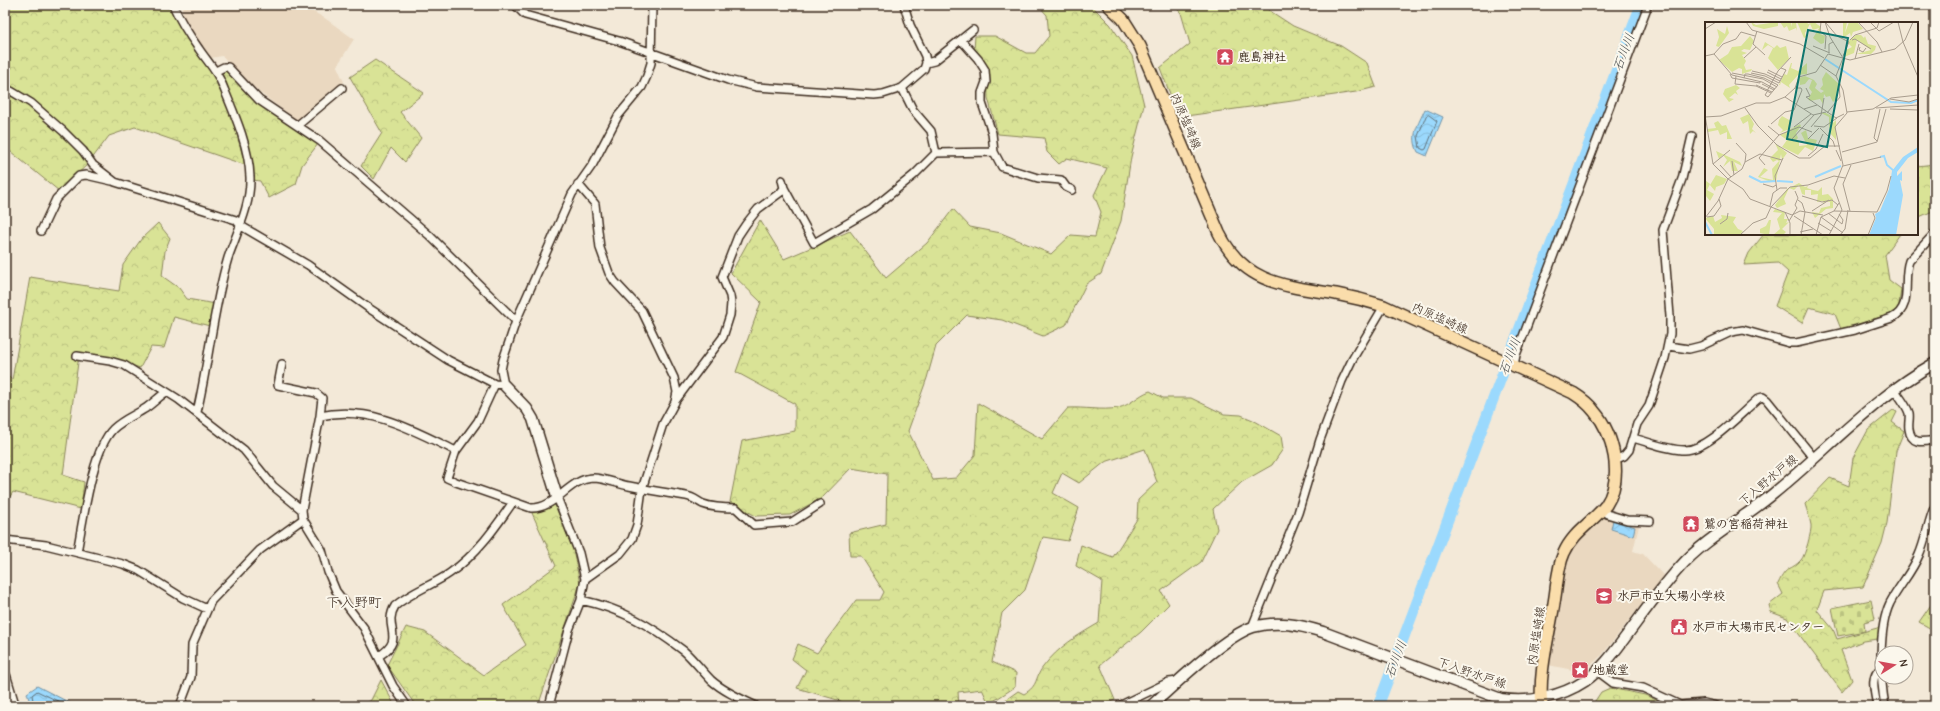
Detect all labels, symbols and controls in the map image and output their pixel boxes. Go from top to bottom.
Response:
inset map [1705,22,1918,235]
water label: 石川川 [1609,31,1637,73]
temple icon: 鹿島神社 [1215,47,1235,67]
place label: 鹿島神社 [1238,50,1286,64]
street label: 内原塩崎線 [1168,91,1204,151]
street label: 内原塩崎線 [1410,299,1470,337]
water label: 石川川 [1495,335,1523,377]
street label: 下入野水戸線 [1736,451,1800,509]
temple icon: 鷲の宮稲荷神社 [1681,514,1701,534]
place label: 鷲の宮稲荷神社 [1704,517,1788,531]
school or university icon: 水戸市立大場小学校 [1594,586,1614,606]
place label: 水戸市立大場小学校 [1617,589,1725,603]
district label: 下入野町 [326,594,382,611]
street label: 内原塩崎線 [1524,605,1548,667]
public building icon: 水戸市大場市民センター [1669,617,1689,637]
place label: 水戸市大場市民センター [1692,620,1824,634]
water label: 石川川 [1381,638,1409,680]
north arrow [1874,645,1914,685]
street label: 下入野水戸線 [1436,655,1508,691]
text: N [1896,658,1910,668]
place icon: 地蔵堂 [1570,660,1590,680]
place label: 地蔵堂 [1593,663,1629,677]

